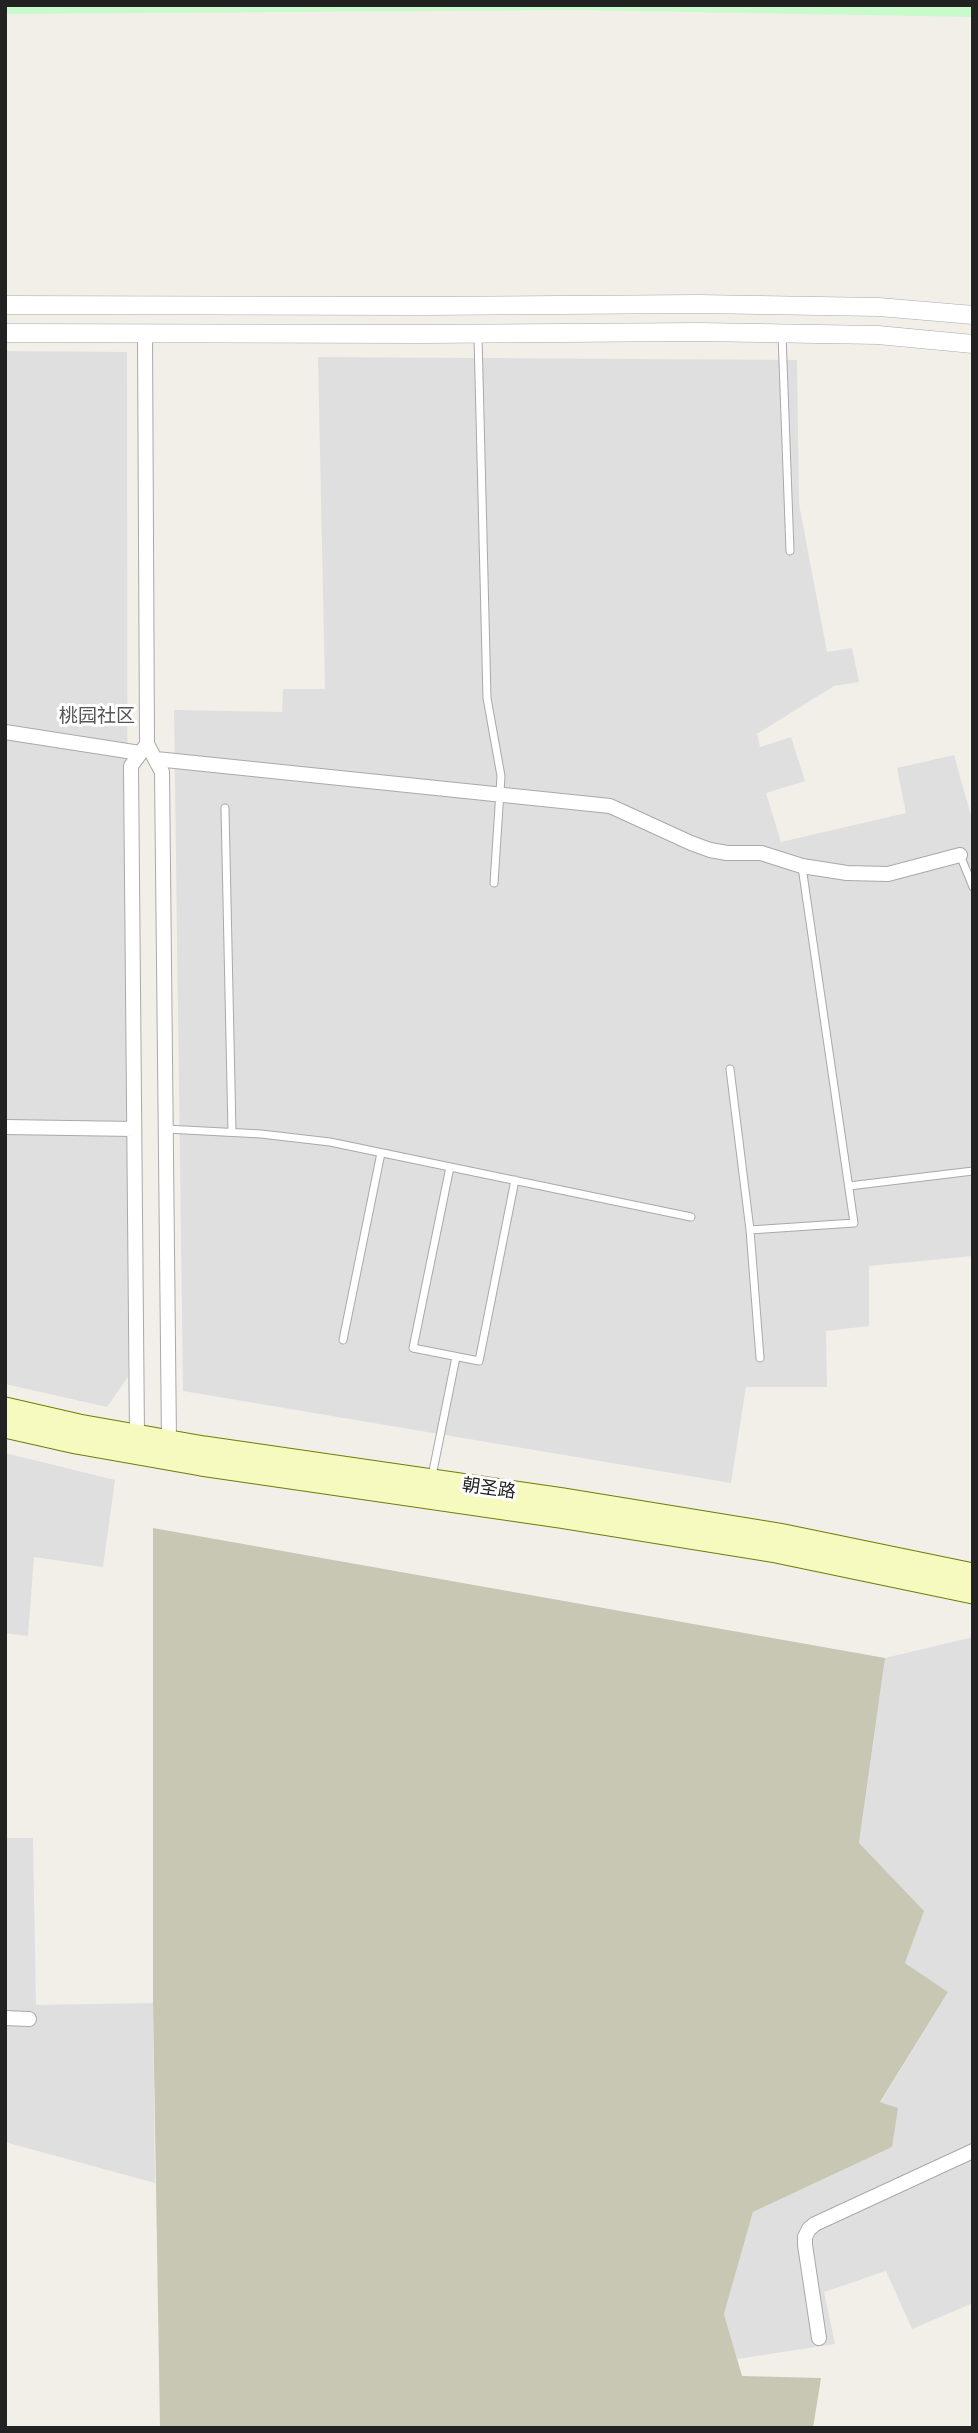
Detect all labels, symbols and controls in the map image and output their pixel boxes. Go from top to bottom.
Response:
district label: 桃园社区 [59,705,135,727]
street label: 朝圣路 [461,1474,517,1502]

